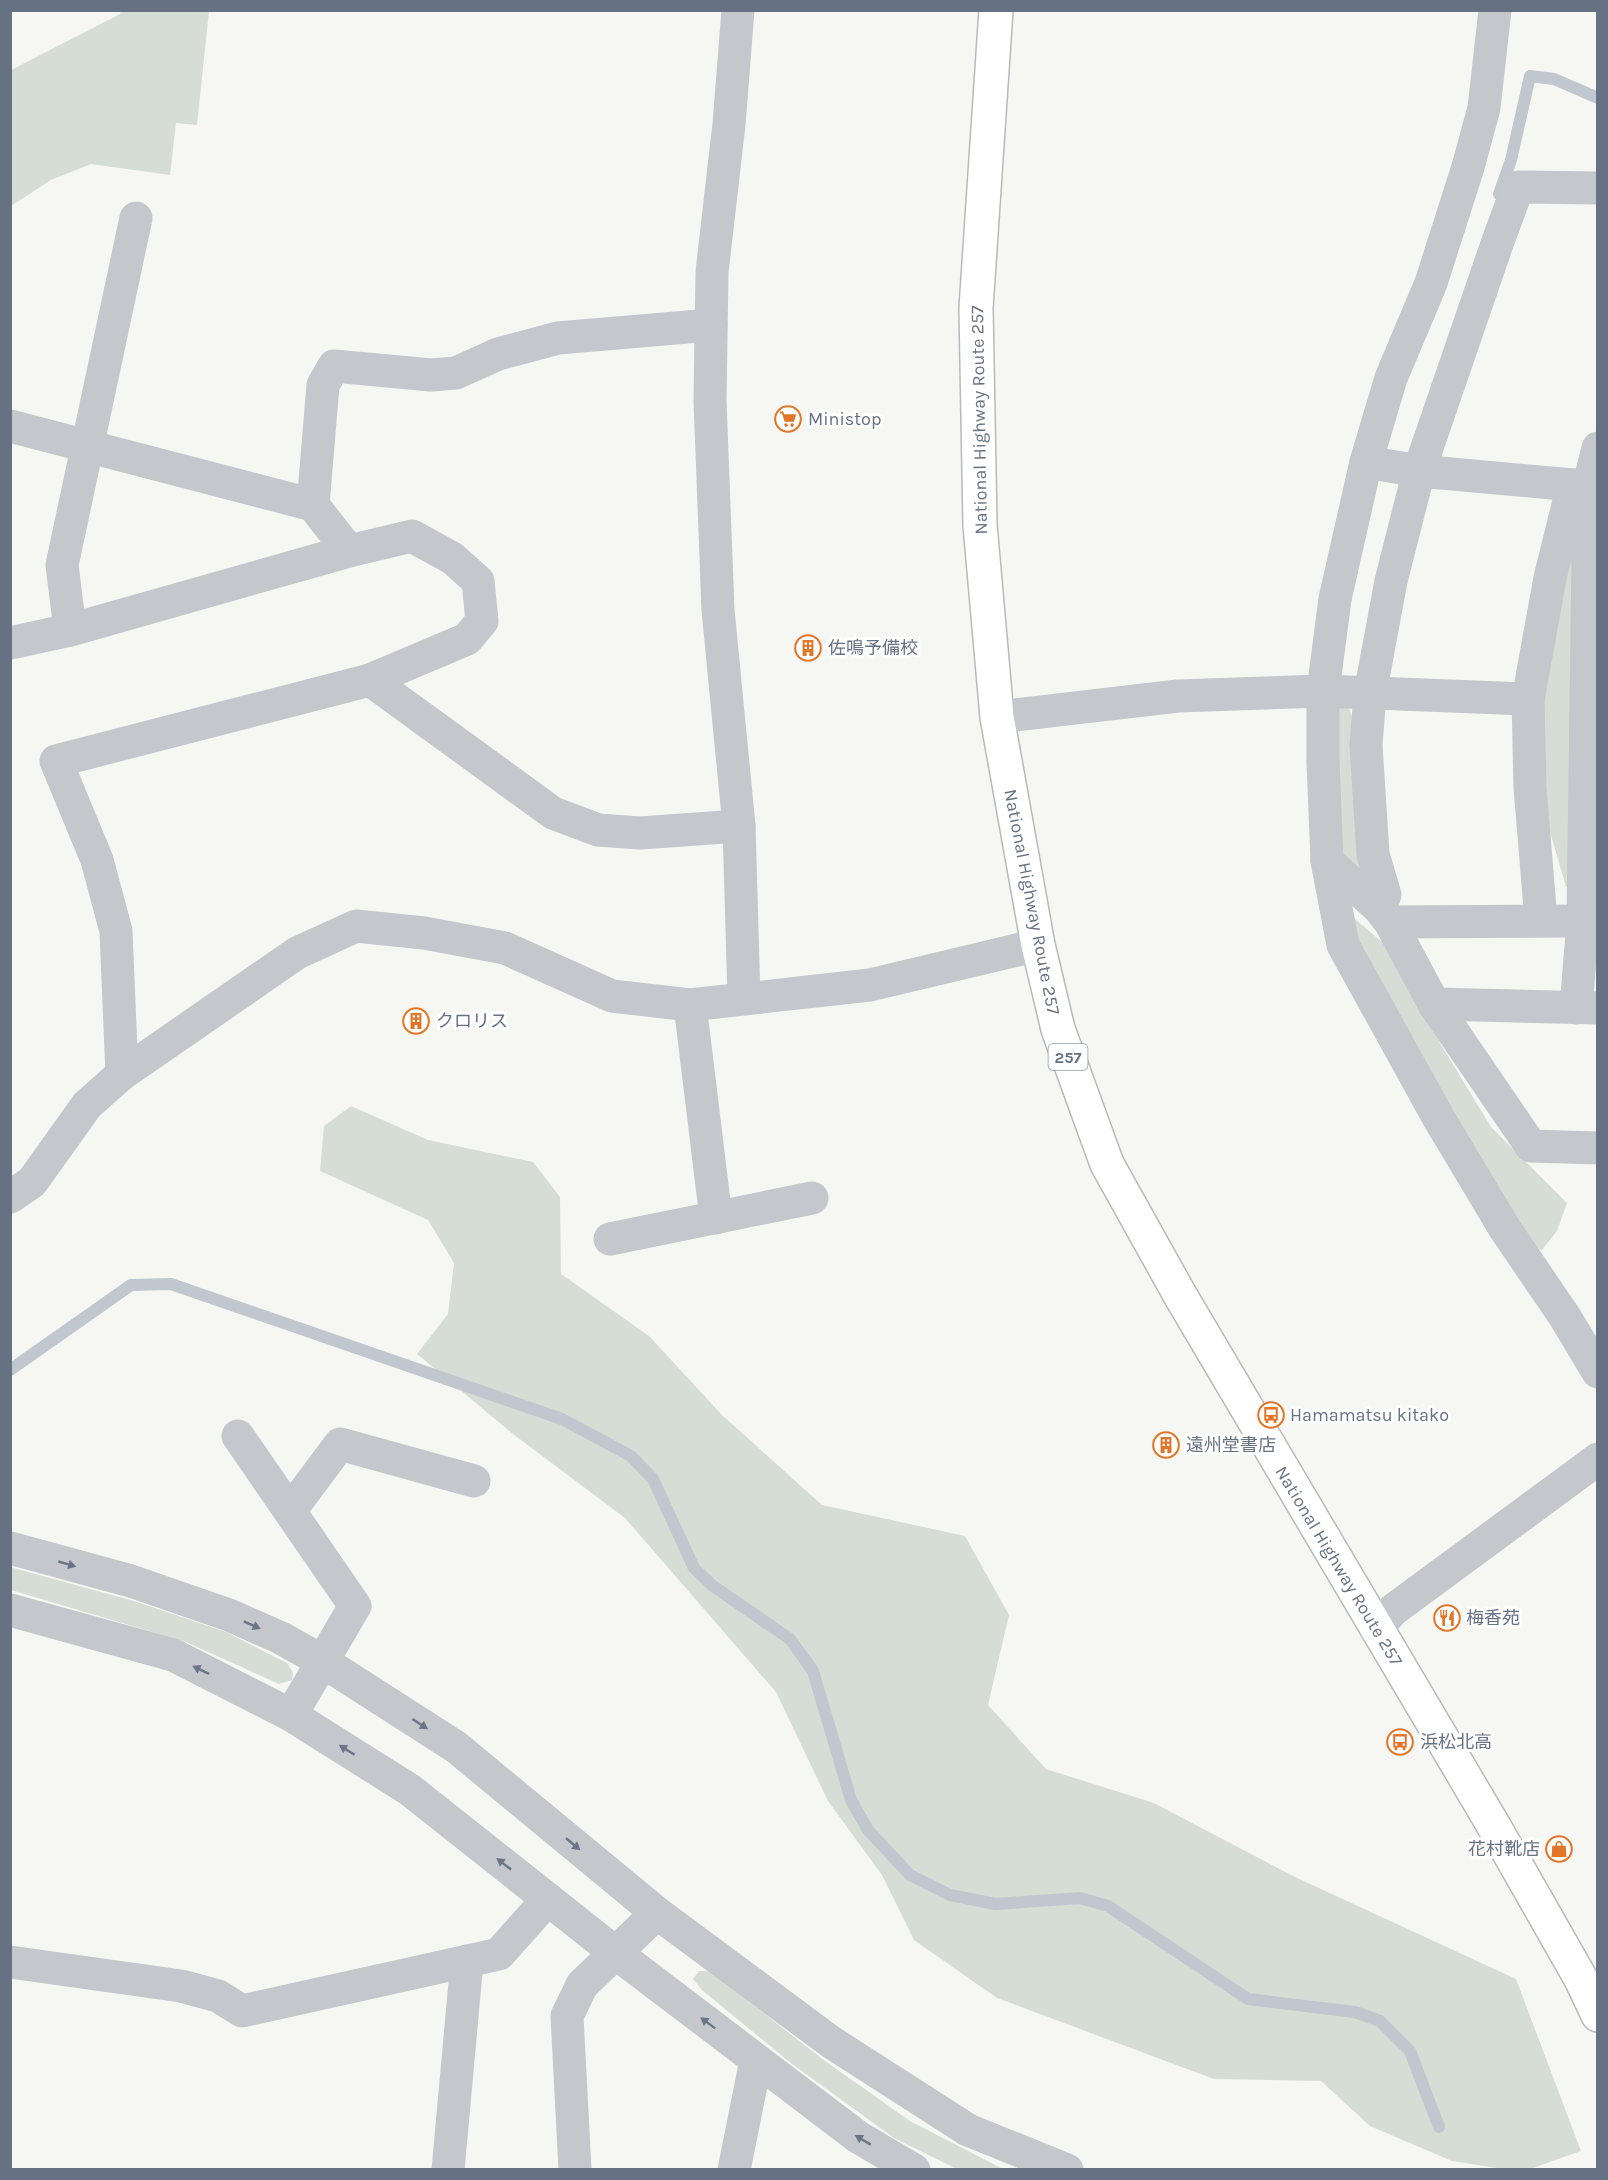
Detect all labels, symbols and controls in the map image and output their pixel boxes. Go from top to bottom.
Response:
street label: National Highway Route 257 [966,305,992,535]
supermarket icon: Ministop [773,404,803,434]
place label: Ministop [808,408,881,430]
building icon: 佐鳴予備校 [793,633,823,663]
place label: 佐鳴予備校 [828,637,918,659]
street label: National Highway Route 257 [999,787,1065,1017]
building icon: クロリス [401,1006,431,1036]
place label: クロリス [436,1010,508,1032]
road number: 257 [1048,1044,1088,1070]
bus stop icon: Hamamatsu kitako [1256,1400,1286,1430]
place label: Hamamatsu kitako [1290,1404,1449,1426]
building icon: 遠州堂書店 [1151,1430,1181,1460]
place label: 遠州堂書店 [1186,1434,1276,1456]
street label: National Highway Route 257 [1270,1462,1408,1670]
one-way arrow [58,1559,76,1569]
restaurant icon: 梅香苑 [1432,1603,1462,1633]
place label: 梅香苑 [1466,1607,1520,1629]
one-way arrow [243,1620,261,1630]
one-way arrow [193,1665,210,1675]
one-way arrow [411,1718,428,1729]
bus stop icon: 浜松北高 [1385,1727,1415,1757]
place label: 浜松北高 [1420,1731,1492,1753]
one-way arrow [338,1744,355,1755]
shop icon: 花村靴店 [1544,1834,1574,1864]
one-way arrow [565,1837,581,1850]
place label: 花村靴店 [1468,1838,1540,1860]
one-way arrow [496,1858,512,1871]
one-way arrow [700,2017,715,2029]
one-way arrow [854,2135,871,2145]

